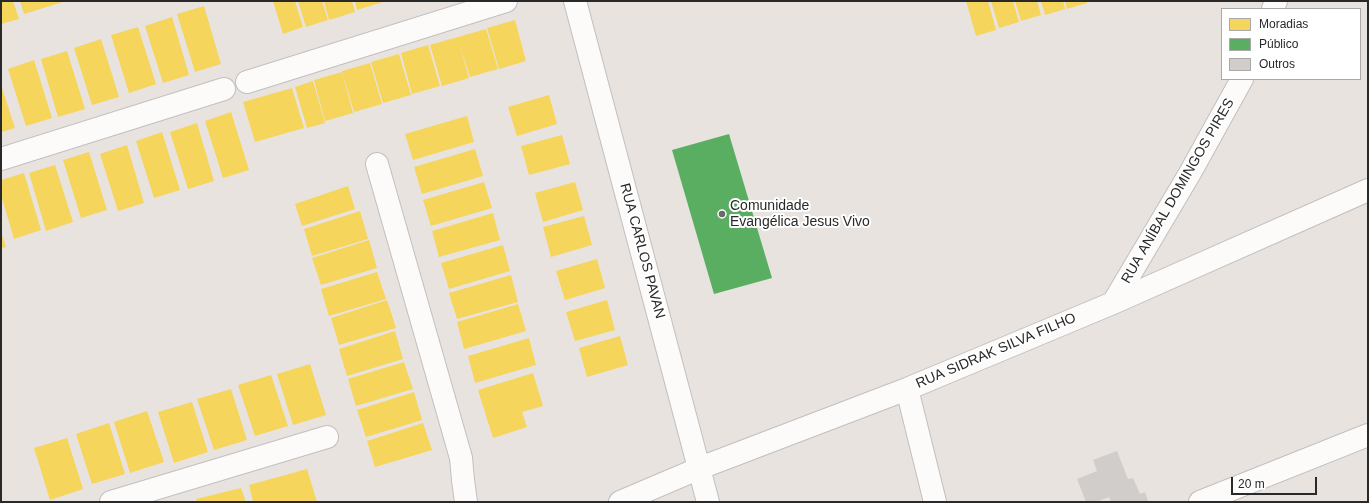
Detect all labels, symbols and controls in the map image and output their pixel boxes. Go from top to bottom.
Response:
legend [1221,8,1361,80]
text: Moradias [1259,17,1308,31]
text: Público [1259,37,1298,51]
text: Outros [1259,57,1295,71]
street label: RUA ANÍBAL DOMINGOS PIRES [1118,96,1238,286]
street label: RUA CARLOS PAVAN [616,182,668,320]
place label: Comunidade Evangélica Jesus Vivo [730,198,870,230]
marker: Comunidade Evangélica Jesus Vivo [717,209,727,219]
street label: RUA SIDRAK SILVA FILHO [913,310,1079,392]
scale bar [1233,469,1319,495]
text: 20 m [1238,477,1265,491]

